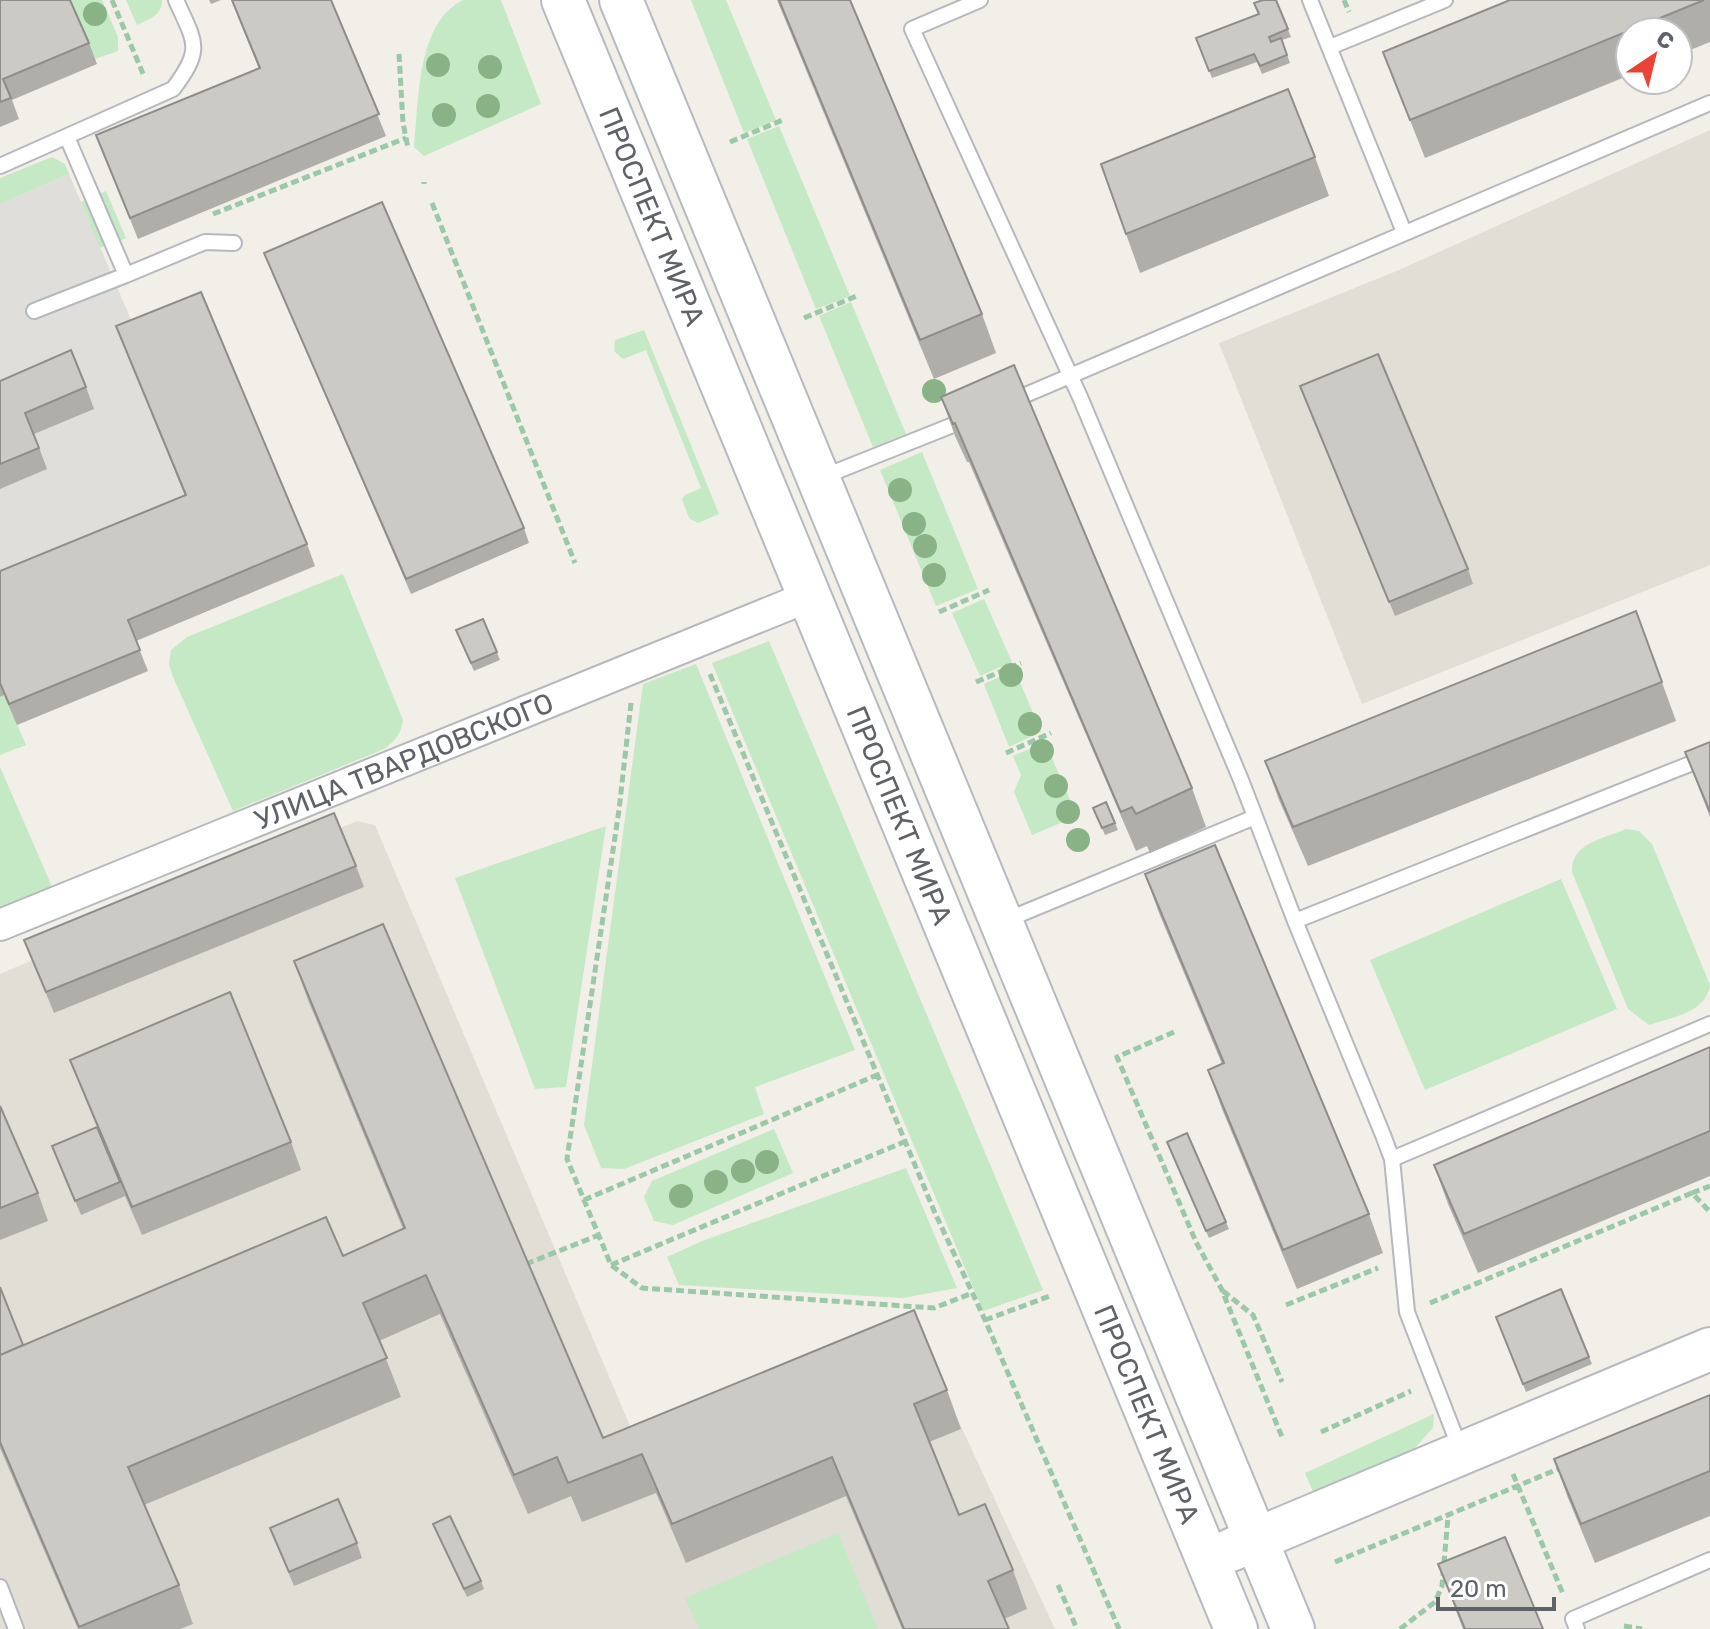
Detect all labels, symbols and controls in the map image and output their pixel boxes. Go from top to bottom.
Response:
north arrow [1614,16,1694,96]
text: С [1651,25,1679,56]
street label: ПРОСПЕКТ МИРА [593,102,712,331]
street label: УЛИЦА ТВАРДОВСКОГО [250,686,558,836]
street label: ПРОСПЕКТ МИРА [840,701,960,930]
street label: ПРОСПЕКТ МИРА [1087,1300,1207,1528]
scale bar [1438,1561,1554,1611]
text: 20 m [1450,1575,1507,1603]

